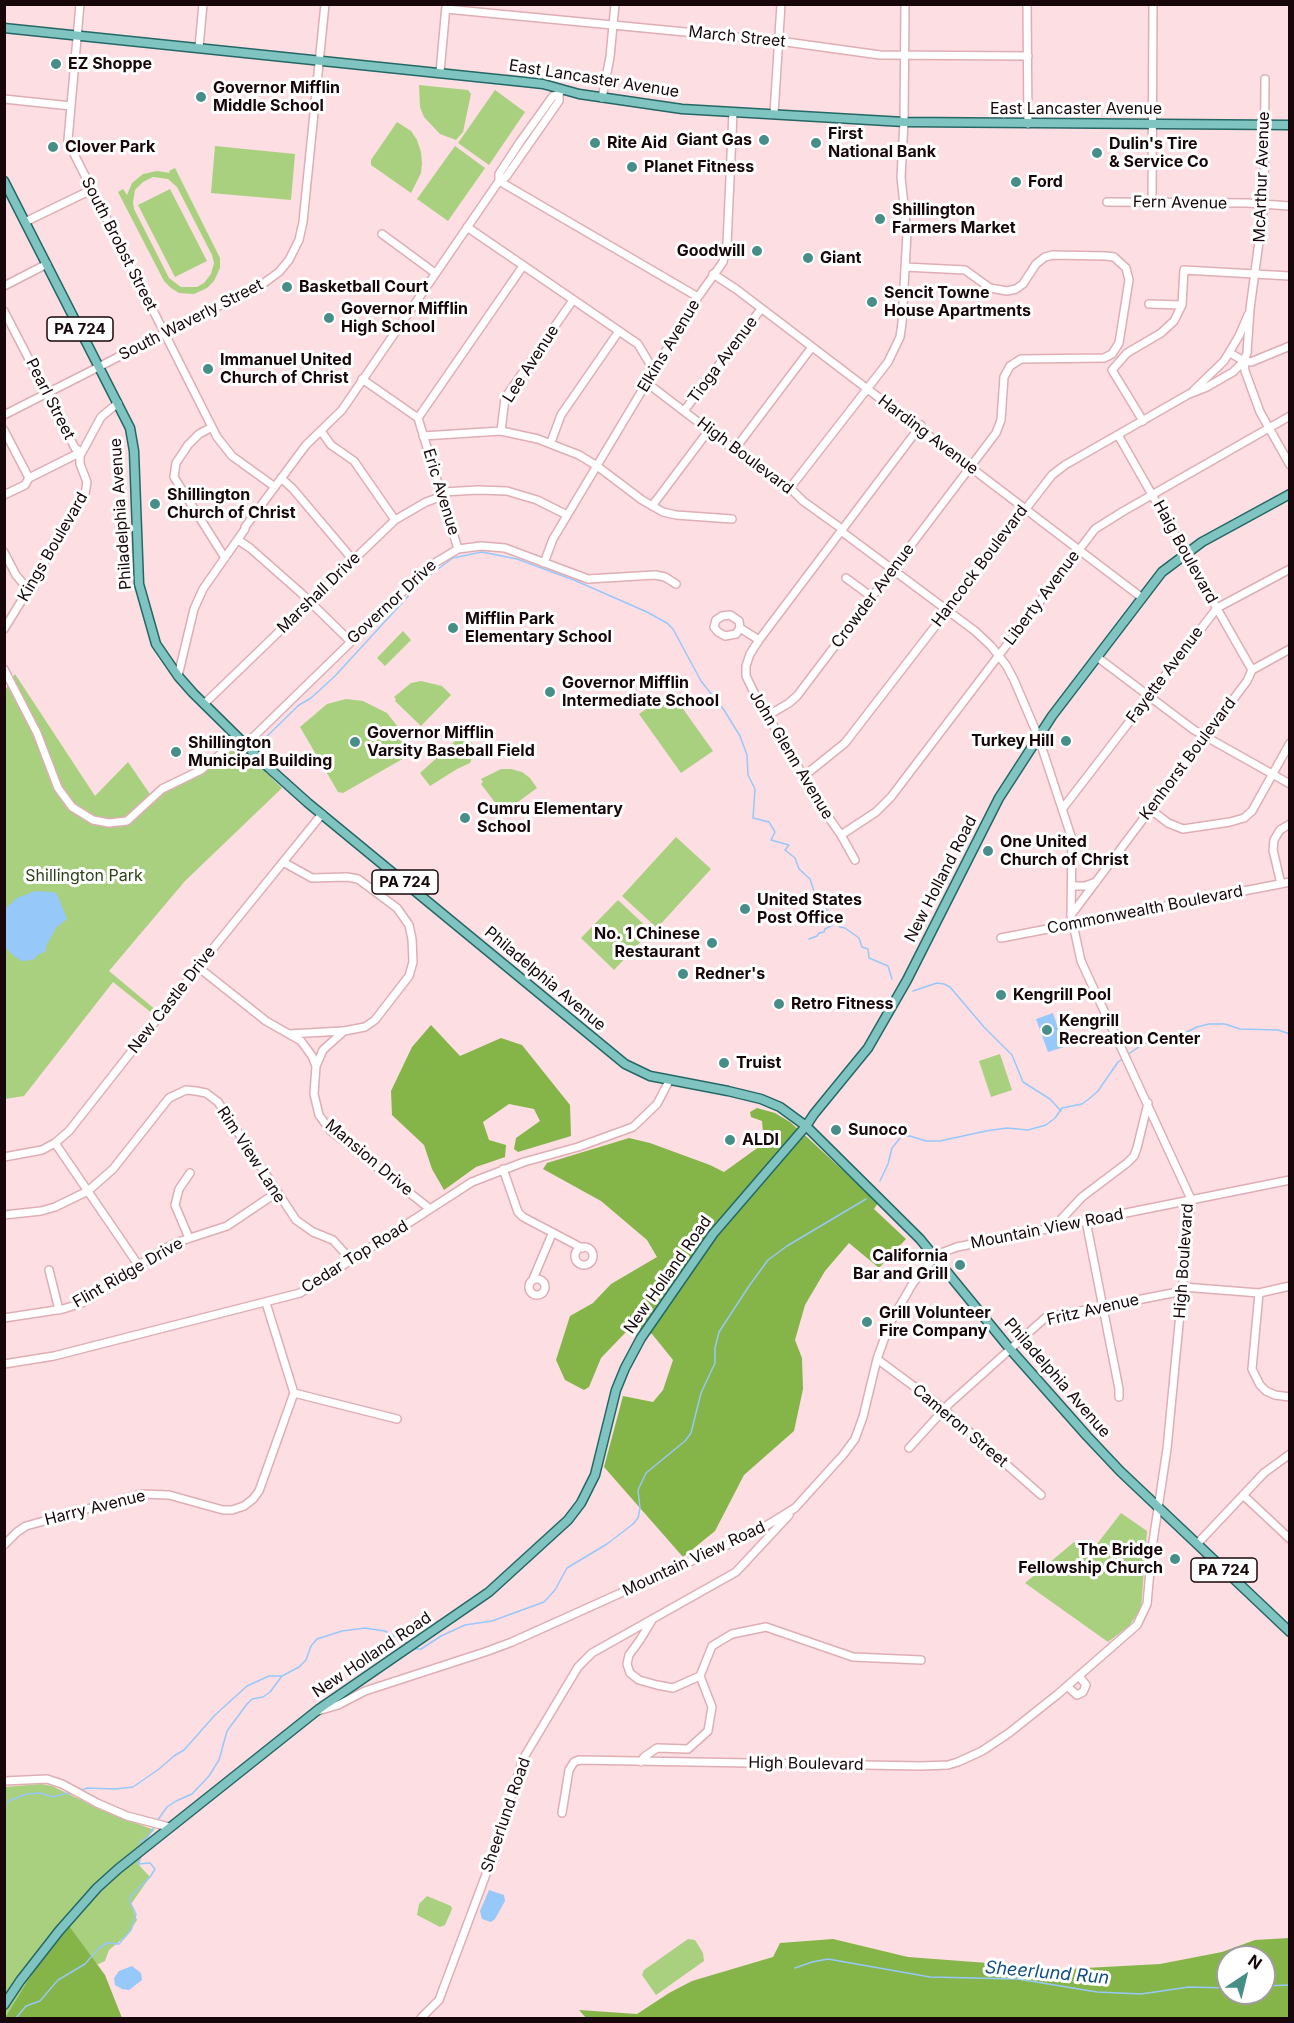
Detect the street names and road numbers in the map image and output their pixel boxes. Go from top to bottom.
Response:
street label: March Street [688,22,786,52]
street label: East Lancaster Avenue [507,56,681,102]
street label: East Lancaster Avenue [990,99,1162,119]
street label: McArthur Avenue [1250,111,1274,243]
street label: South Brobst Street [77,174,161,314]
street label: Fern Avenue [1133,193,1227,213]
street label: South Waverly Street [116,275,266,365]
street label: Elkins Avenue [634,296,704,396]
street label: Tioga Avenue [684,313,762,407]
road number: PA 724 [47,317,113,341]
street label: Lee Avenue [499,322,563,406]
street label: Pearl Street [21,355,79,443]
street label: Harding Avenue [874,391,982,479]
street label: High Boulevard [693,414,797,498]
street label: Philadelphia Avenue [106,437,136,591]
street label: Eric Avenue [419,446,463,538]
street label: Kings Boulevard [14,489,92,605]
street label: Haig Boulevard [1149,497,1221,607]
street label: Hancock Boulevard [928,501,1032,631]
street label: Crowder Avenue [828,540,918,652]
street label: Liberty Avenue [1000,547,1084,649]
street label: Marshall Drive [273,548,365,638]
street label: Governor Drive [343,556,441,648]
street label: Fayette Avenue [1122,623,1208,727]
street label: John Glenn Avenue [745,687,837,823]
street label: Kenhorst Boulevard [1136,694,1240,824]
street label: New Holland Road [901,813,981,945]
road number: PA 724 [372,870,438,894]
street label: Commonwealth Boulevard [1046,882,1244,938]
street label: Philadelphia Avenue [481,923,609,1035]
street label: New Castle Drive [124,943,220,1057]
street label: Rim View Lane [213,1103,289,1207]
street label: Mansion Drive [321,1116,417,1200]
street label: High Boulevard [1170,1203,1198,1319]
street label: Mountain View Road [969,1205,1125,1253]
street label: New Holland Road [620,1212,716,1338]
street label: Cedar Top Road [298,1217,412,1297]
street label: Flint Ridge Drive [70,1234,186,1312]
street label: Fritz Avenue [1045,1290,1141,1330]
street label: Philadelphia Avenue [1000,1314,1114,1442]
street label: Cameron Street [908,1381,1012,1471]
street label: Harry Avenue [43,1486,147,1530]
street label: Mountain View Road [620,1517,768,1601]
road number: PA 724 [1191,1558,1257,1582]
street label: New Holland Road [309,1608,435,1702]
street label: High Boulevard [748,1753,864,1775]
street label: Sheerlund Road [477,1755,535,1875]

